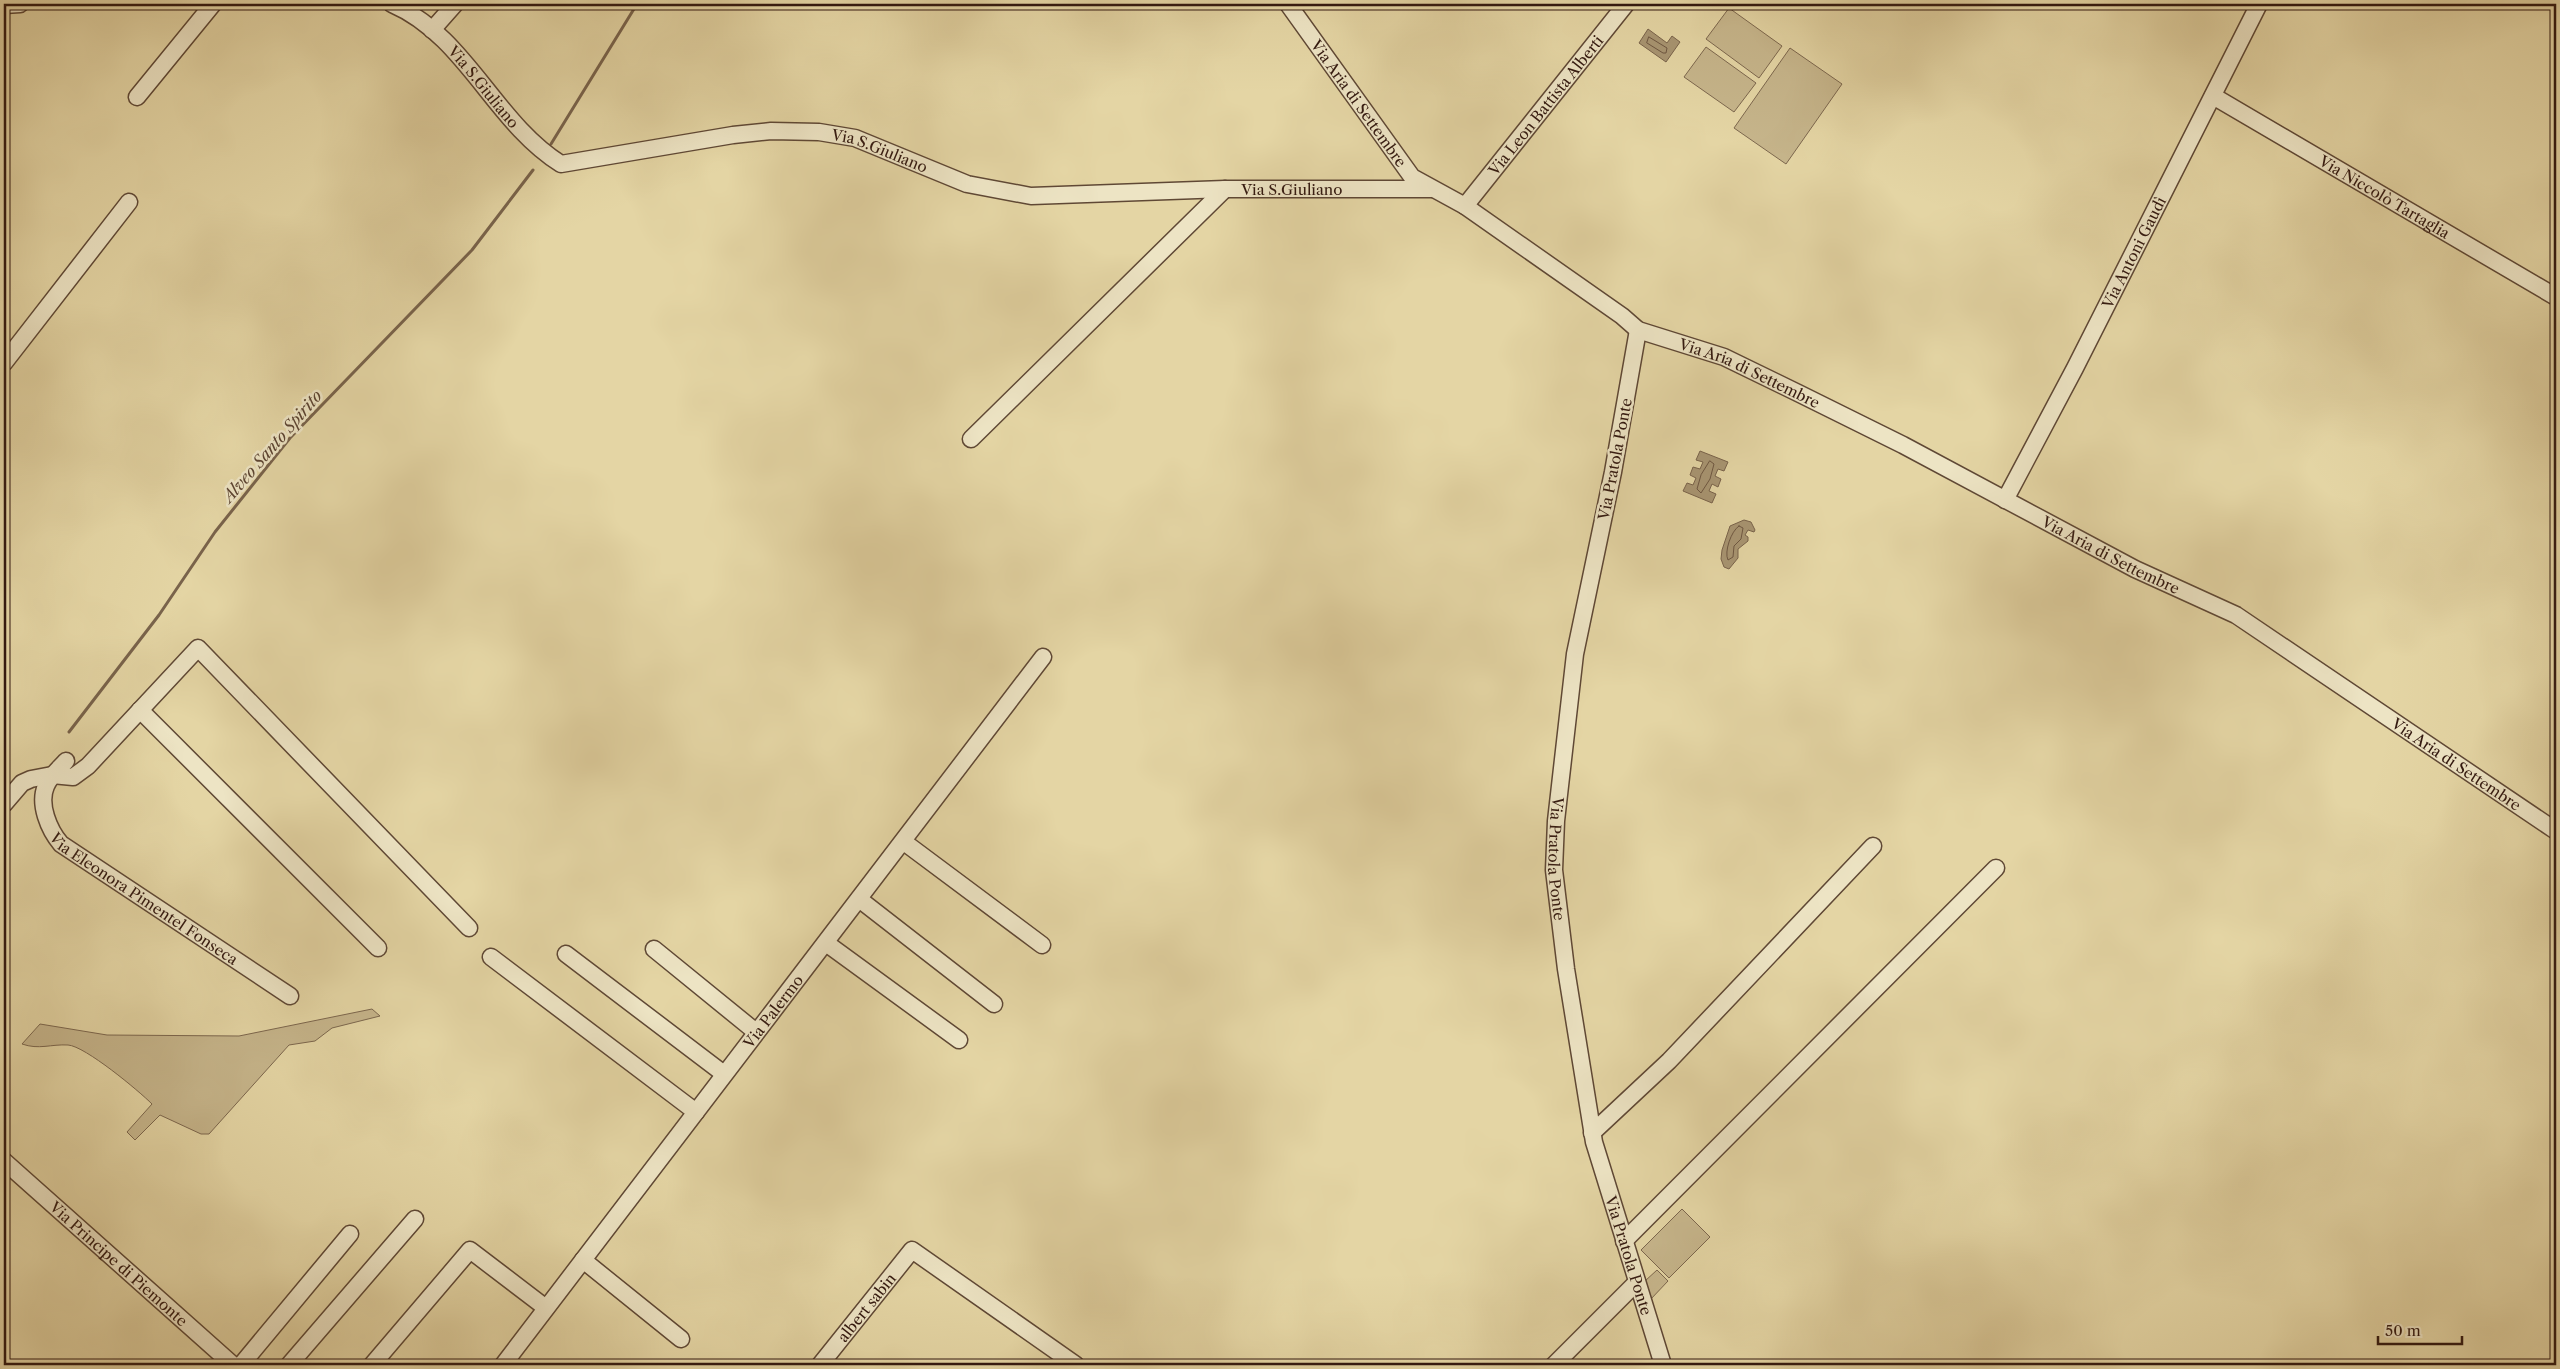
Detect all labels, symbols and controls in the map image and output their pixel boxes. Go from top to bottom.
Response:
street label: Via Leon Battista Alberti [1483,31,1607,180]
street label: Via Aria di Settembre [1306,35,1411,170]
street label: Via S.Giuliano [444,41,524,132]
street label: Via S.Giuliano [829,125,931,176]
street label: Via Niccolò Tartaglia [2315,150,2454,242]
street label: Via S.Giuliano [1240,180,1342,199]
street label: Via Antoni Gaudì [2097,193,2170,312]
street label: Via Aria di Settembre [1676,334,1823,412]
water label: Alveo Santo Spirito [216,386,326,508]
street label: Via Pratola Ponte [1594,396,1636,523]
street label: Via Aria di Settembre [2038,511,2183,598]
street label: Via Aria di Settembre [2387,713,2525,814]
street label: Via Pratola Ponte [1544,795,1570,921]
street label: Via Eleonora Pimentel Fonseca [45,828,242,968]
street label: Via Palermo [738,971,807,1052]
street label: Via Pratola Ponte [1601,1193,1656,1317]
street label: Via Principe di Piemonte [45,1196,192,1330]
street label: albert sabin [833,1268,900,1346]
scale bar [2378,1314,2461,1346]
text: 50 m [2385,1321,2421,1340]

